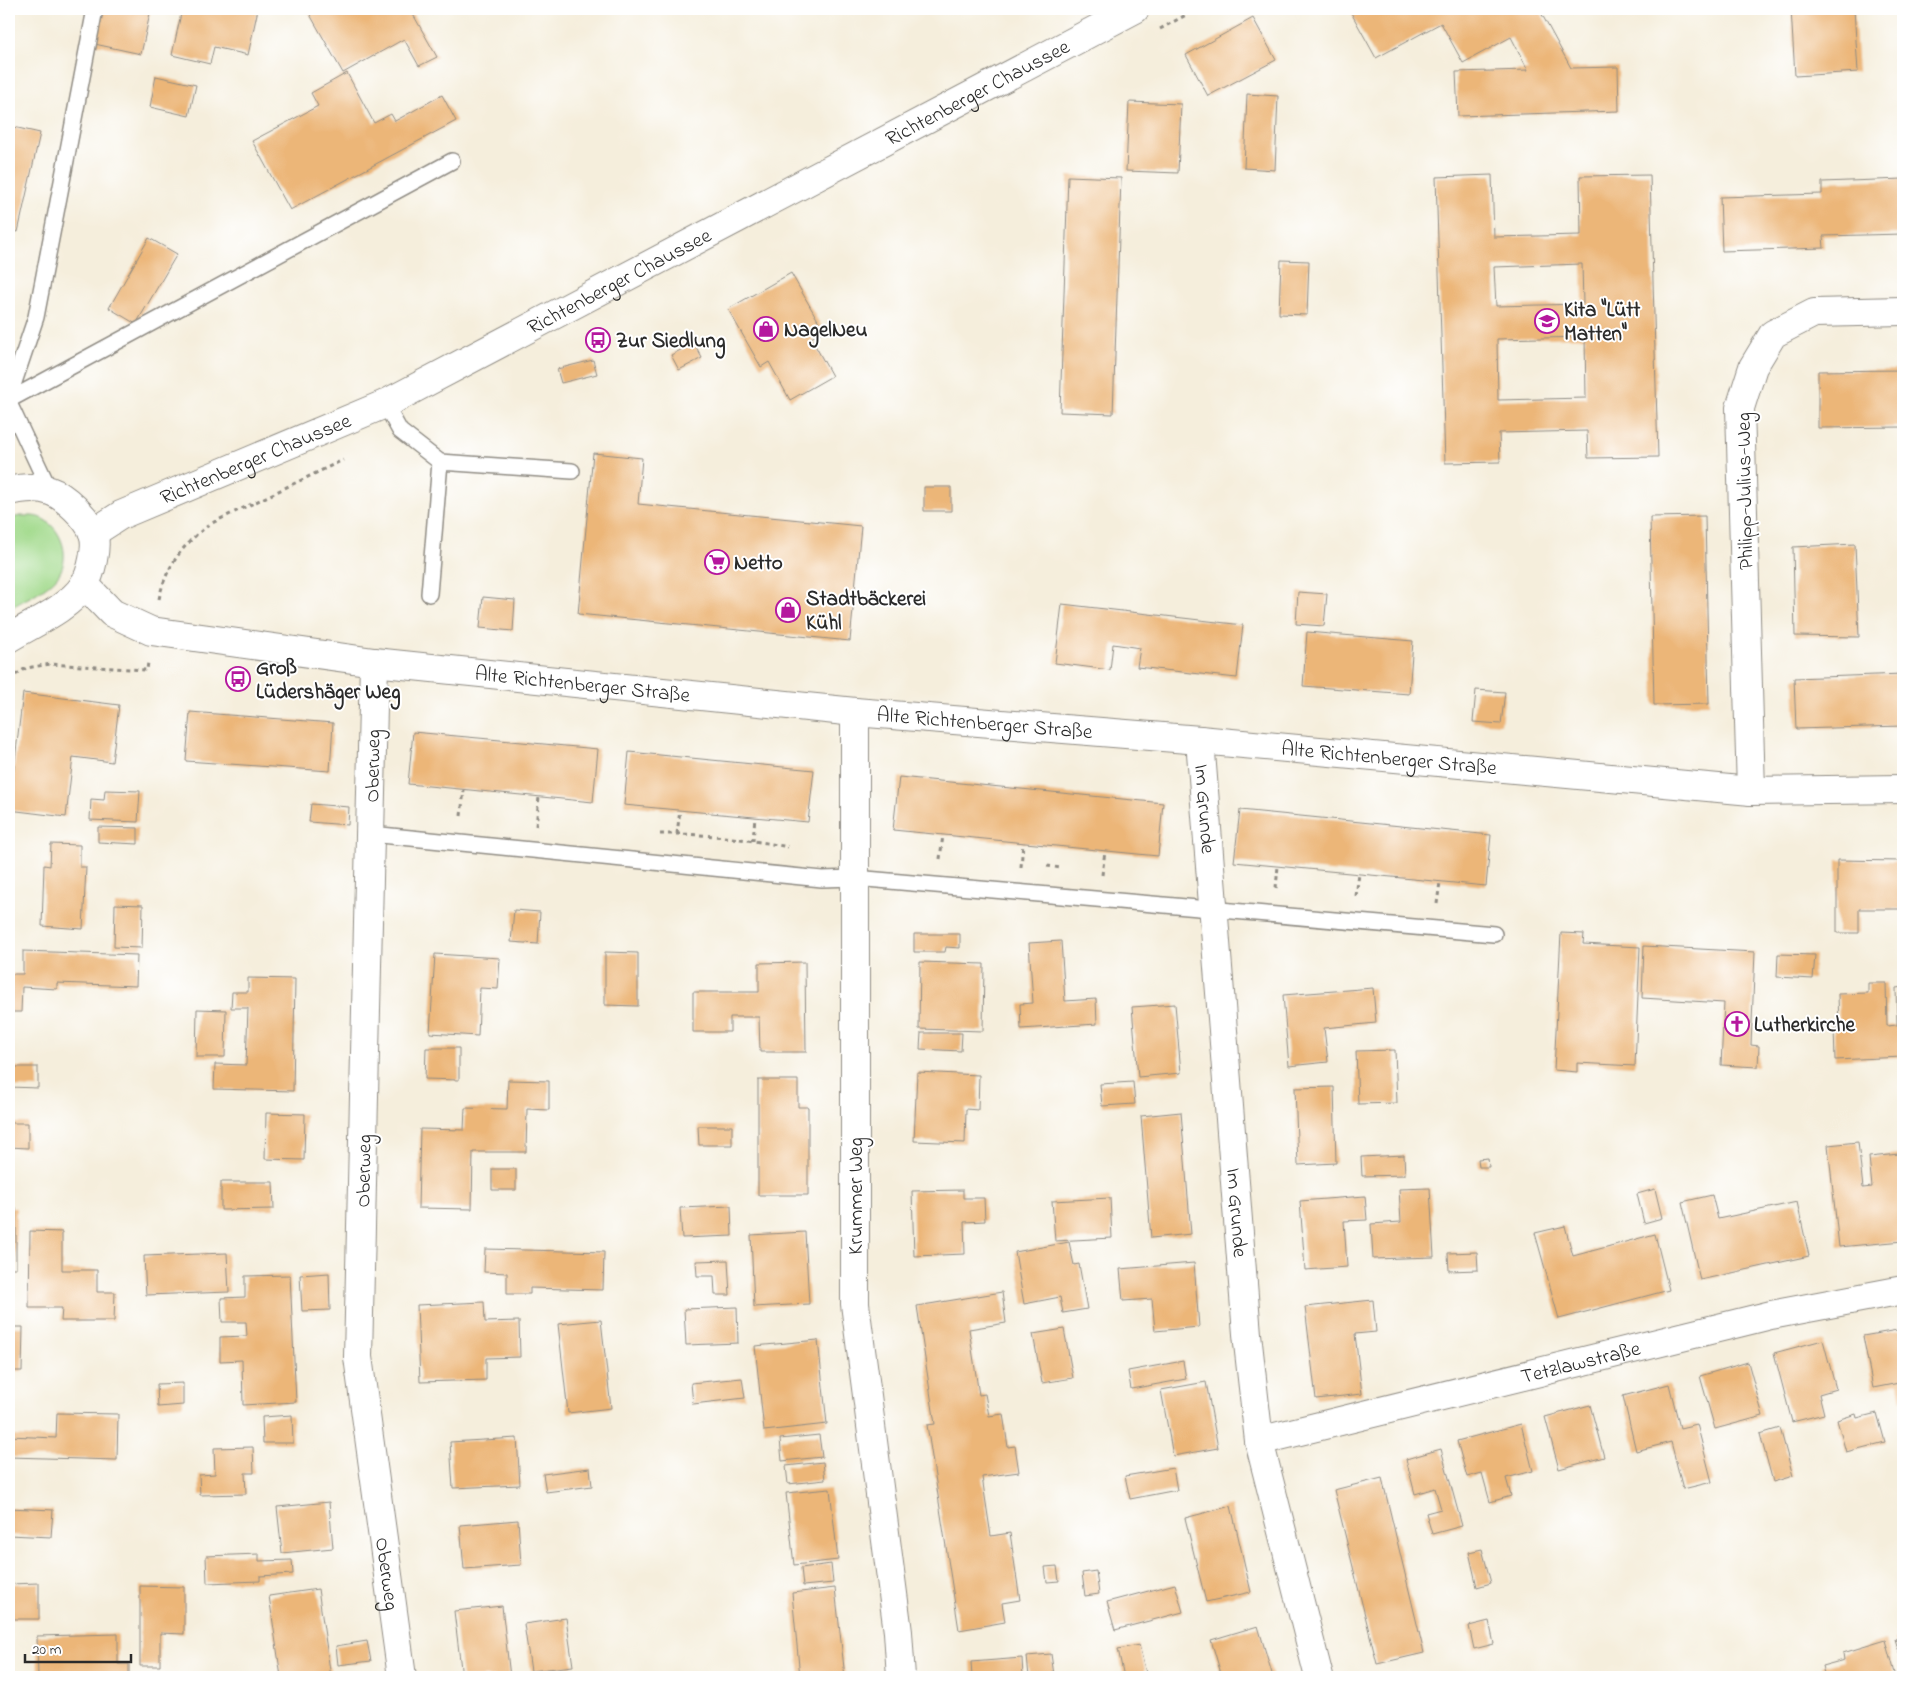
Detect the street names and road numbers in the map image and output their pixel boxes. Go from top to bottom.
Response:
street label: Richtenberger Chaussee [881,33,1076,155]
street label: Richtenberger Chaussee [522,221,718,343]
street label: Richtenberger Chaussee [156,407,357,514]
street label: Philipp-Julius-Weg [1730,412,1764,570]
street label: Alte Richtenberger Straße [473,660,692,712]
street label: Alte Richtenberger Straße [875,701,1094,748]
street label: Oberweg [358,729,392,803]
street label: Alte Richtenberger Straße [1280,735,1498,784]
street label: Im Grunde [1185,763,1222,855]
street label: Oberweg [349,1134,383,1208]
street label: Krummer Weg [842,1137,874,1255]
street label: Im Grunde [1217,1167,1254,1259]
street label: Tetzlawstraße [1518,1335,1644,1393]
street label: Oberweg [366,1536,406,1613]

